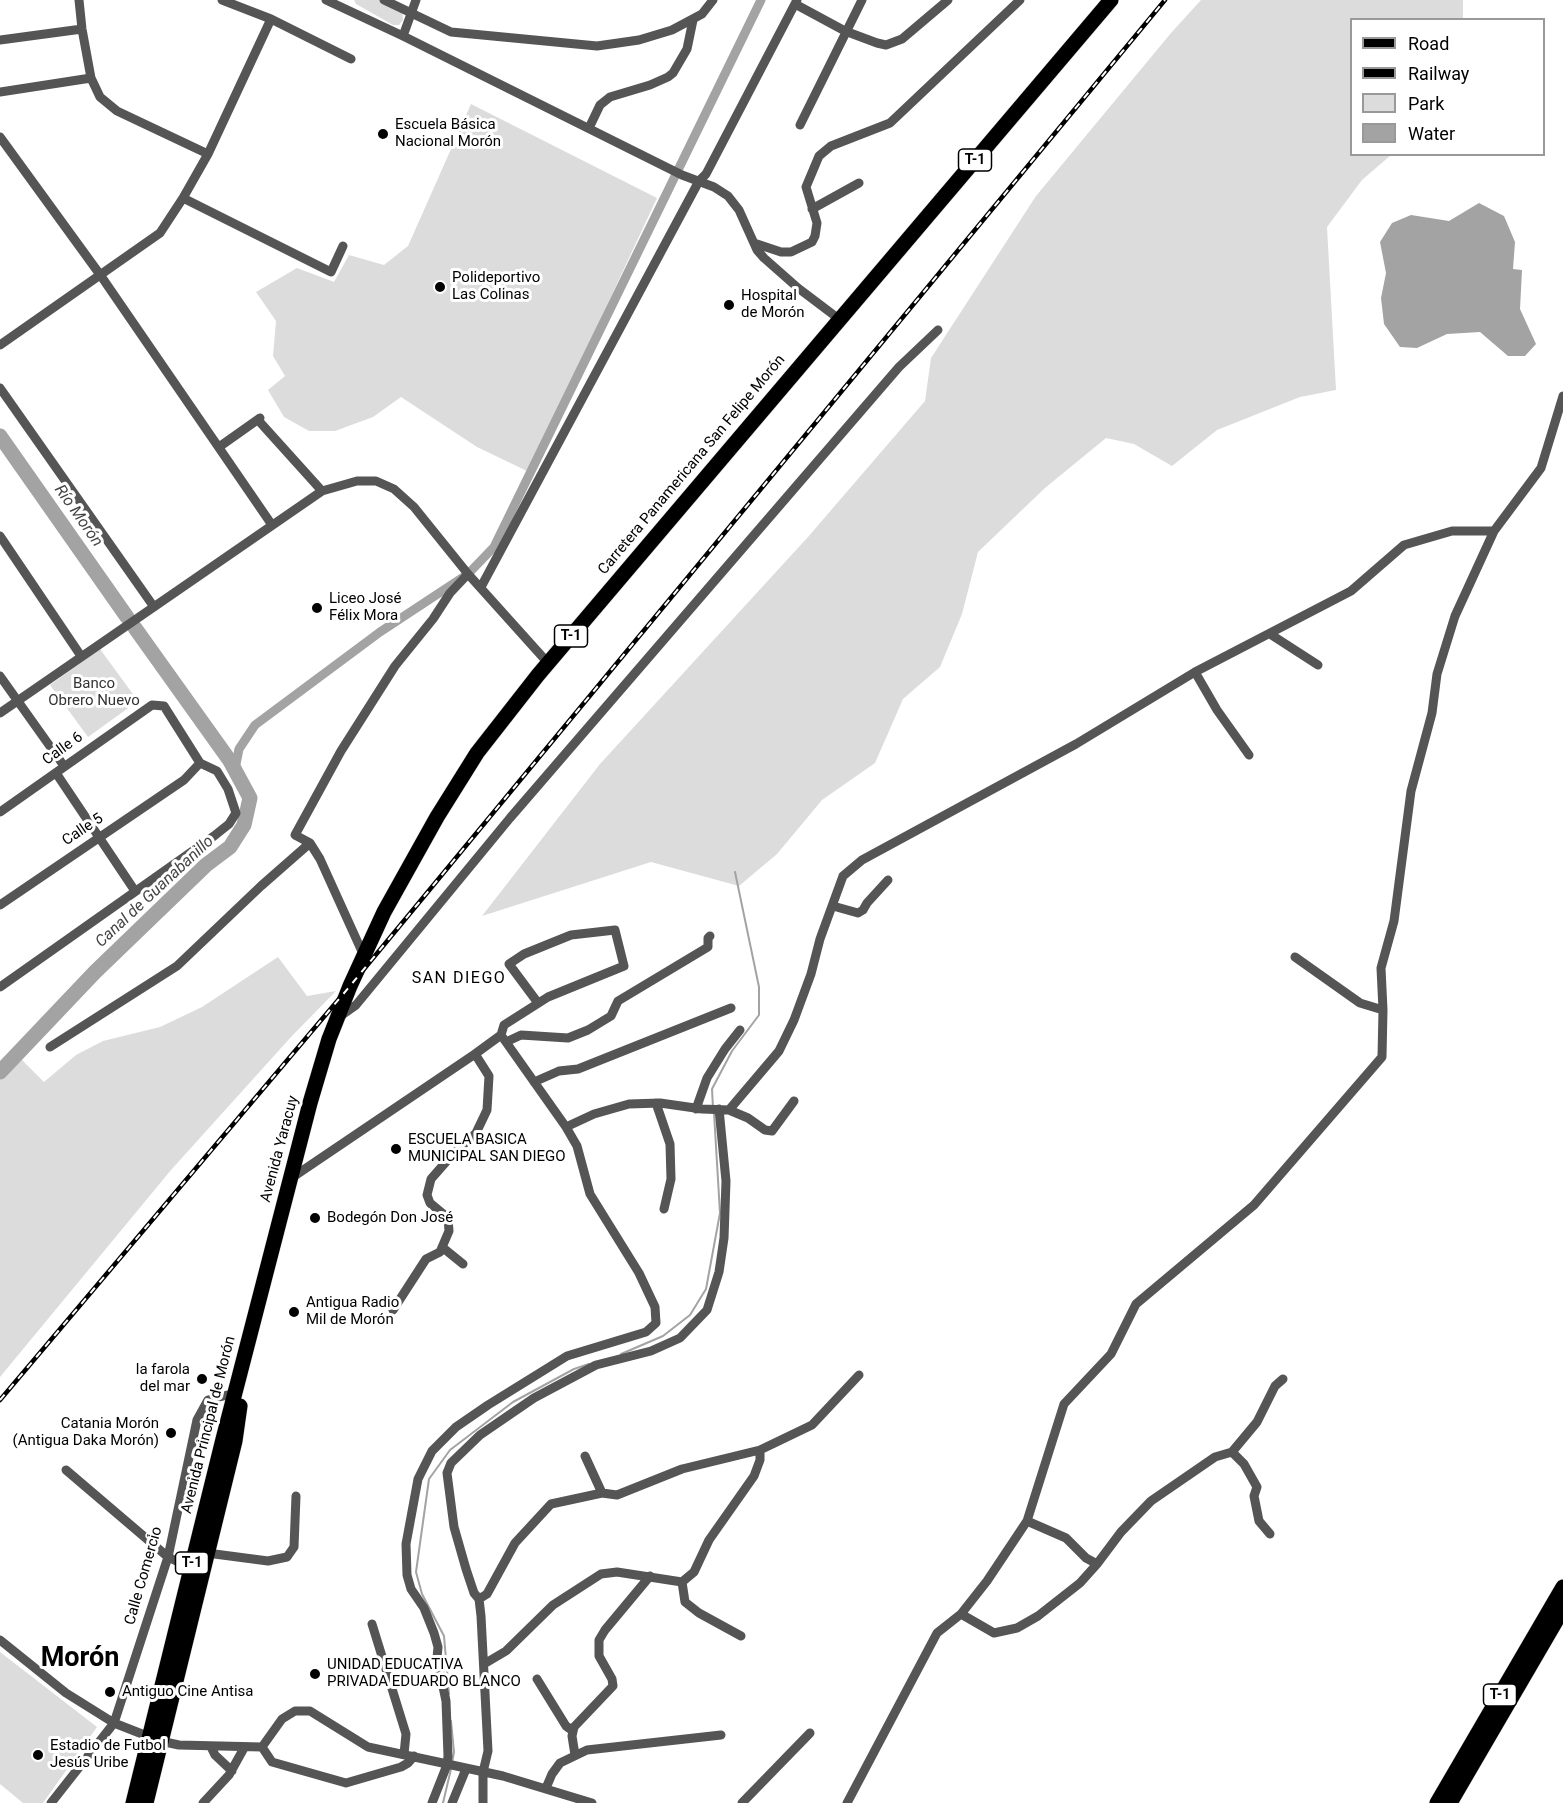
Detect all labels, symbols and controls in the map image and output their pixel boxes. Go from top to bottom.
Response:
legend [1350,18,1545,156]
text: Road [1408,33,1449,54]
text: Railway [1408,63,1469,84]
text: Park [1408,93,1444,114]
place label: Escuela Básica Nacional Morón [395,116,501,151]
text: Water [1408,123,1455,144]
marker: Escuela Básica Nacional Morón [376,127,390,141]
road number: T-1 [958,149,992,171]
place label: Polideportivo Las Colinas [452,269,540,304]
marker: Polideportivo Las Colinas [433,280,447,294]
place label: Hospital de Morón [741,287,805,322]
marker: Hospital de Morón [722,298,736,312]
street label: Carretera Panamericana San Felipe Morón [595,351,789,579]
water label: Río Morón [50,481,106,551]
place label: Liceo José Félix Mora [329,590,401,625]
marker: Liceo José Félix Mora [310,601,324,615]
road number: T-1 [554,625,588,647]
park label: Banco Obrero Nuevo [48,675,140,710]
street label: Calle 6 [39,728,87,770]
street label: Calle 5 [59,810,107,850]
water label: Canal de Guanabanillo [92,832,218,952]
district label: SAN DIEGO [412,969,506,989]
street label: Avenida Yaracuy [257,1094,303,1204]
place label: ESCUELA BASICA MUNICIPAL SAN DIEGO [408,1131,566,1166]
marker: ESCUELA BASICA MUNICIPAL SAN DIEGO [389,1142,403,1156]
place label: Bodegón Don José [327,1209,453,1227]
marker: Bodegón Don José [308,1211,322,1225]
place label: Antigua Radio Mil de Morón [306,1294,399,1329]
marker: Antigua Radio Mil de Morón [287,1305,301,1319]
street label: Avenida Principal de Morón [178,1334,240,1516]
place label: la farola del mar [136,1361,190,1396]
marker: la farola del mar [195,1372,209,1386]
place label: Catania Morón (Antigua Daka Morón) [13,1415,159,1450]
marker: Catania Morón (Antigua Daka Morón) [164,1426,178,1440]
street label: Calle Comercio [121,1525,167,1627]
road number: T-1 [176,1552,208,1574]
district label: Morón [41,1643,119,1675]
place label: UNIDAD EDUCATIVA PRIVADA EDUARDO BLANCO [327,1656,521,1691]
marker: UNIDAD EDUCATIVA PRIVADA EDUARDO BLANCO [308,1667,322,1681]
place label: Antiguo Cine Antisa [122,1683,253,1701]
road number: T-1 [1484,1684,1516,1706]
marker: Antiguo Cine Antisa [103,1685,117,1699]
place label: Estadio de Futbol Jesús Uribe [50,1737,166,1772]
marker: Estadio de Futbol Jesús Uribe [31,1748,45,1762]

